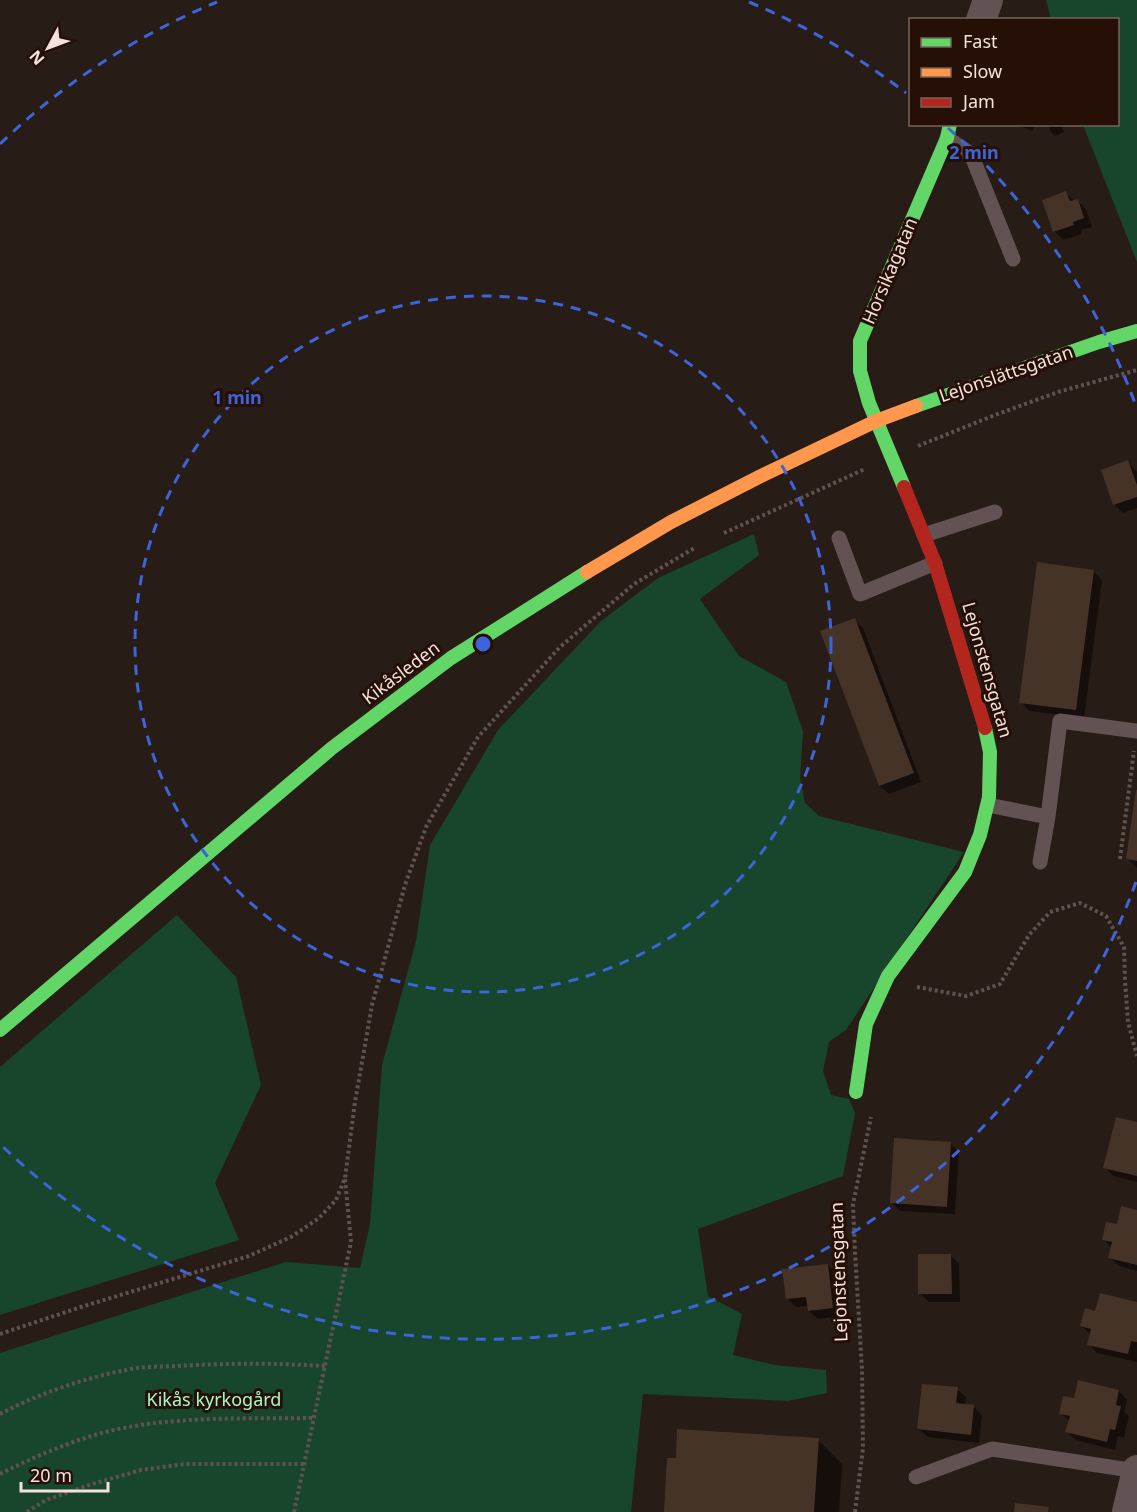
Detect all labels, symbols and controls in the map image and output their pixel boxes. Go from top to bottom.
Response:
north arrow [18,18,78,78]
legend [909,18,1119,126]
text: Fast [963,29,998,53]
text: N [24,46,49,70]
text: Slow [963,59,1002,83]
text: Jam [961,89,995,113]
text: 2 min [949,140,999,164]
street label: Horsikagatan [856,214,922,328]
street label: Lejonslättsgatan [936,339,1076,407]
text: 1 min [212,385,262,409]
street label: Lejonstensgatan [957,599,1019,740]
centre of rings [473,634,493,654]
street label: Kikåsleden [357,635,444,709]
street label: Lejonstensgatan [824,1202,852,1342]
park label: Kikås kyrkogård [147,1387,281,1411]
scale bar [21,1455,108,1493]
text: 20 m [30,1463,72,1487]

